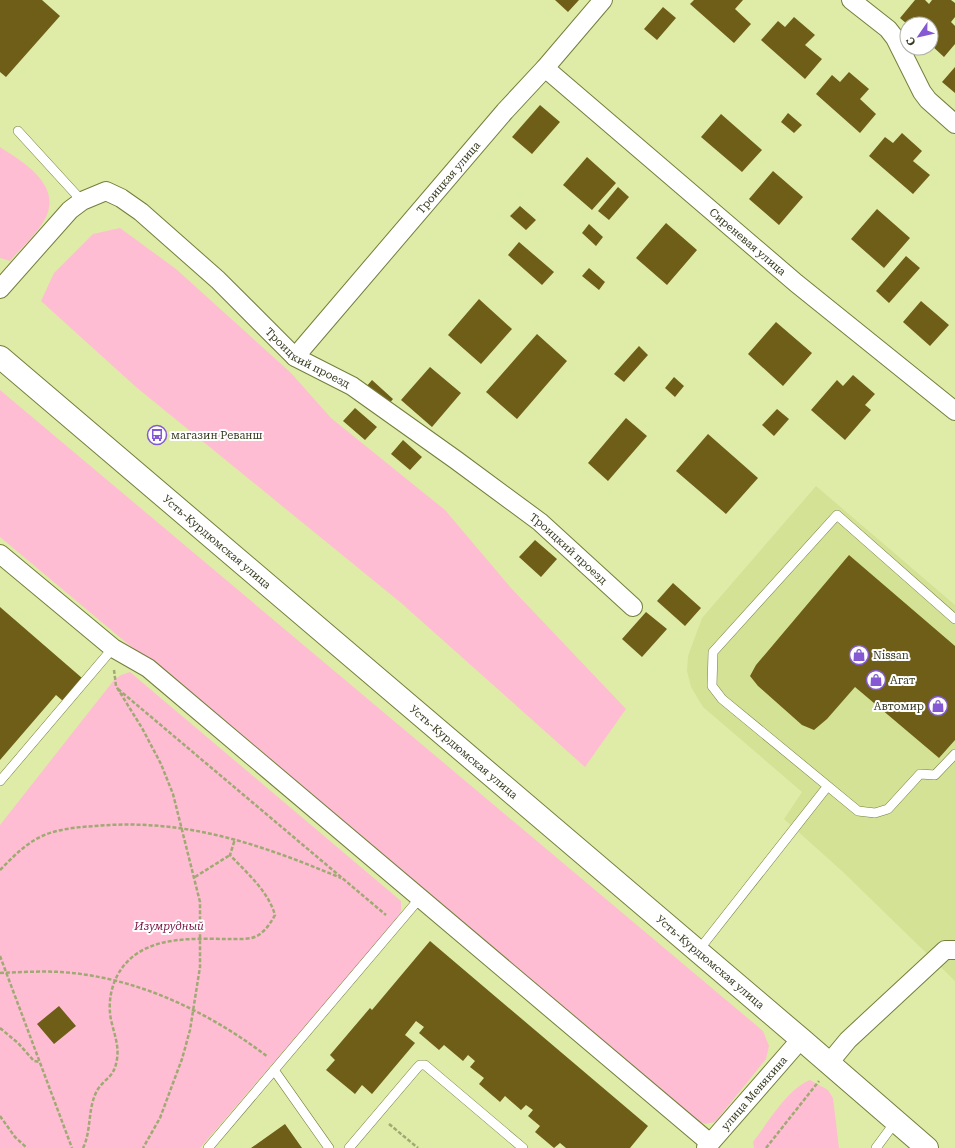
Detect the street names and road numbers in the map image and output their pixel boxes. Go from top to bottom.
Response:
street label: Троицкая улица [414,139,483,216]
street label: Сиреневая улица [707,205,789,278]
street label: Троицкий проезд [263,325,352,390]
street label: Усть-Курдюмская улица [160,492,274,591]
street label: Троицкий проезд [527,510,610,587]
street label: Усть-Курдюмская улица [407,702,520,801]
street label: Усть-Курдюмская улица [654,912,767,1011]
street label: улица Менякина [718,1053,790,1133]

